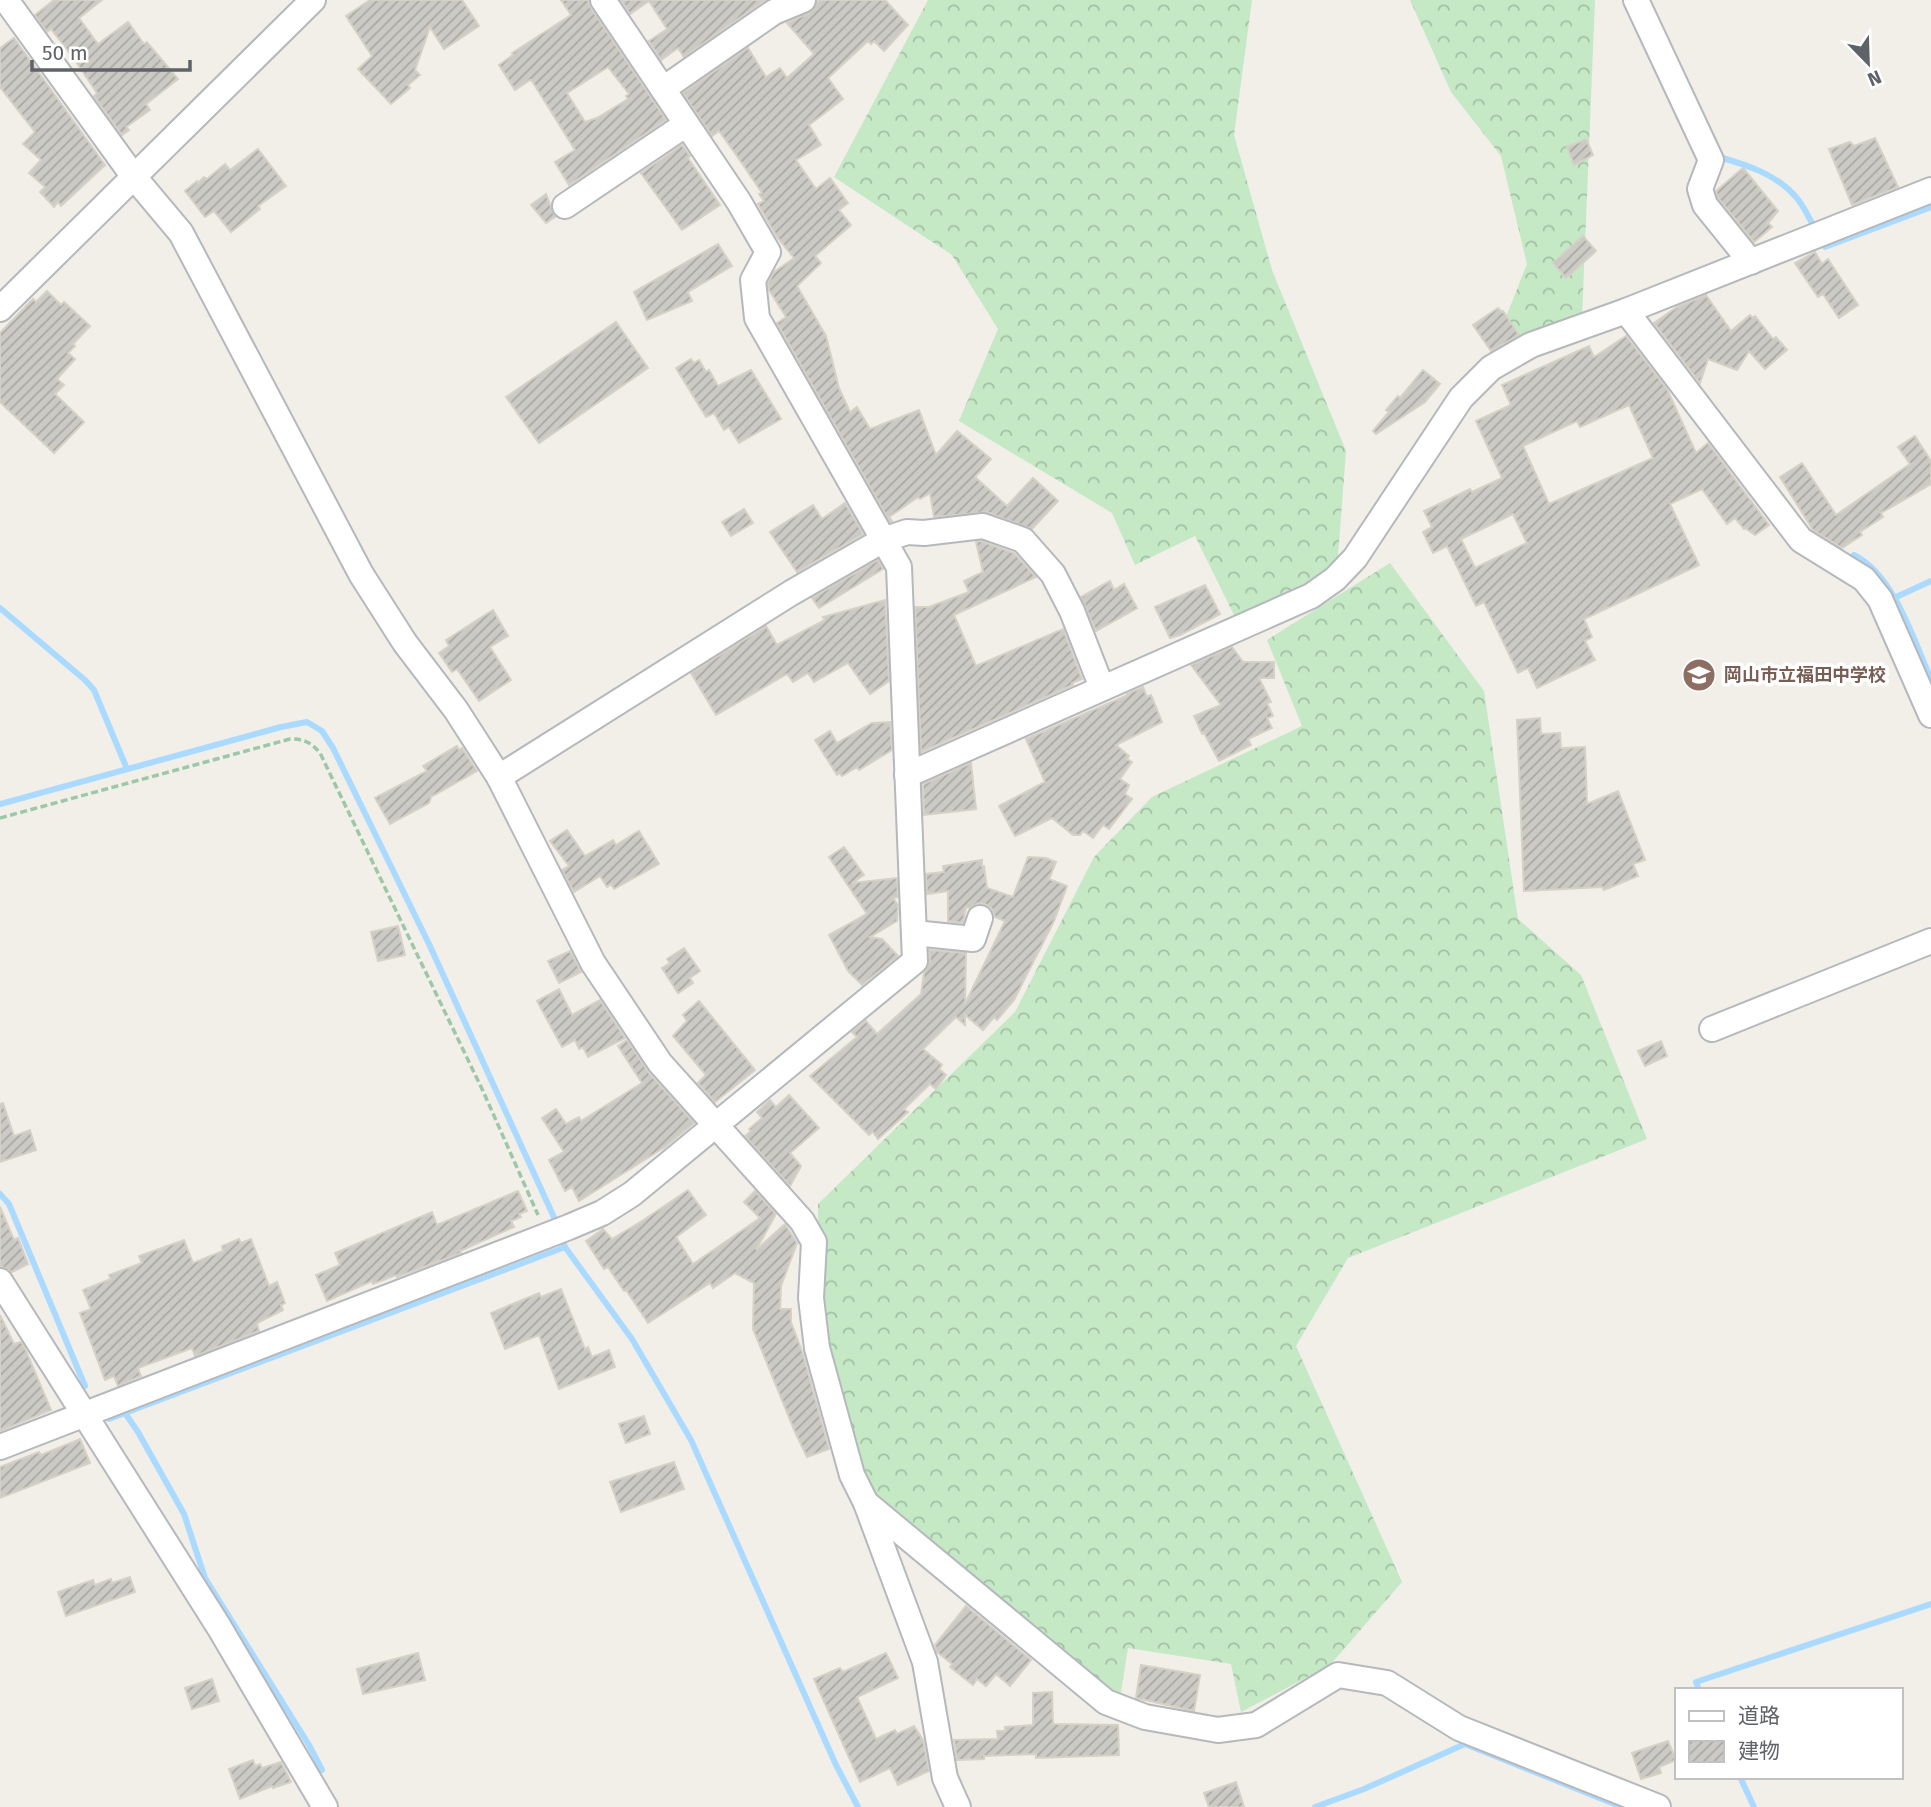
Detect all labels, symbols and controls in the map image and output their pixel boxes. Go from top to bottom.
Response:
scale bar [32,28,189,72]
north arrow [1833,28,1903,98]
text: 50 m [42,40,88,66]
text: N [1864,65,1885,91]
school or university icon: 岡山市立福田中学校 [1680,656,1718,694]
place label: 岡山市立福田中学校 [1724,664,1886,686]
legend [1675,1688,1903,1779]
text: 道路 [1738,1703,1780,1729]
text: 建物 [1738,1738,1780,1764]

